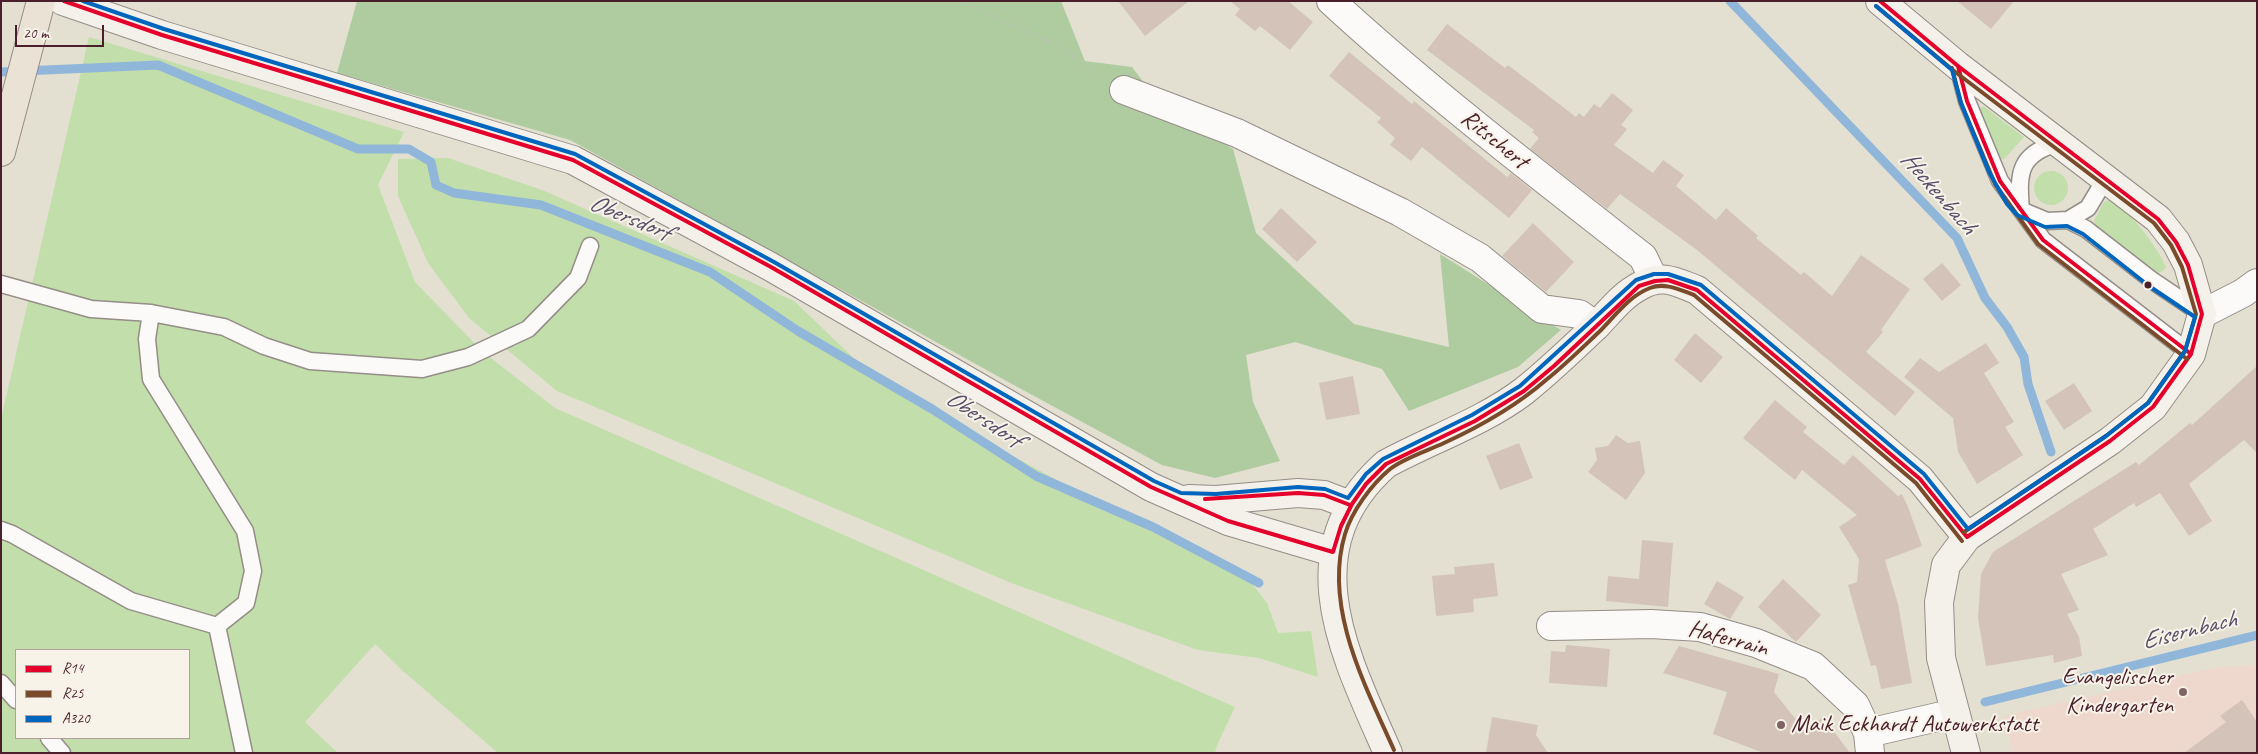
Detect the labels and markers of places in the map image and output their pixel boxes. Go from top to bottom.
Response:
unlabelled marker [2143,280,2153,290]
place label: Evangelischer Kindergarten [2062,664,2173,720]
marker: Evangelischer Kindergarten [2177,686,2189,698]
place label: Maik Eckhardt Autowerkstatt [1791,711,2038,739]
marker: Maik Eckhardt Autowerkstatt [1775,719,1787,731]

